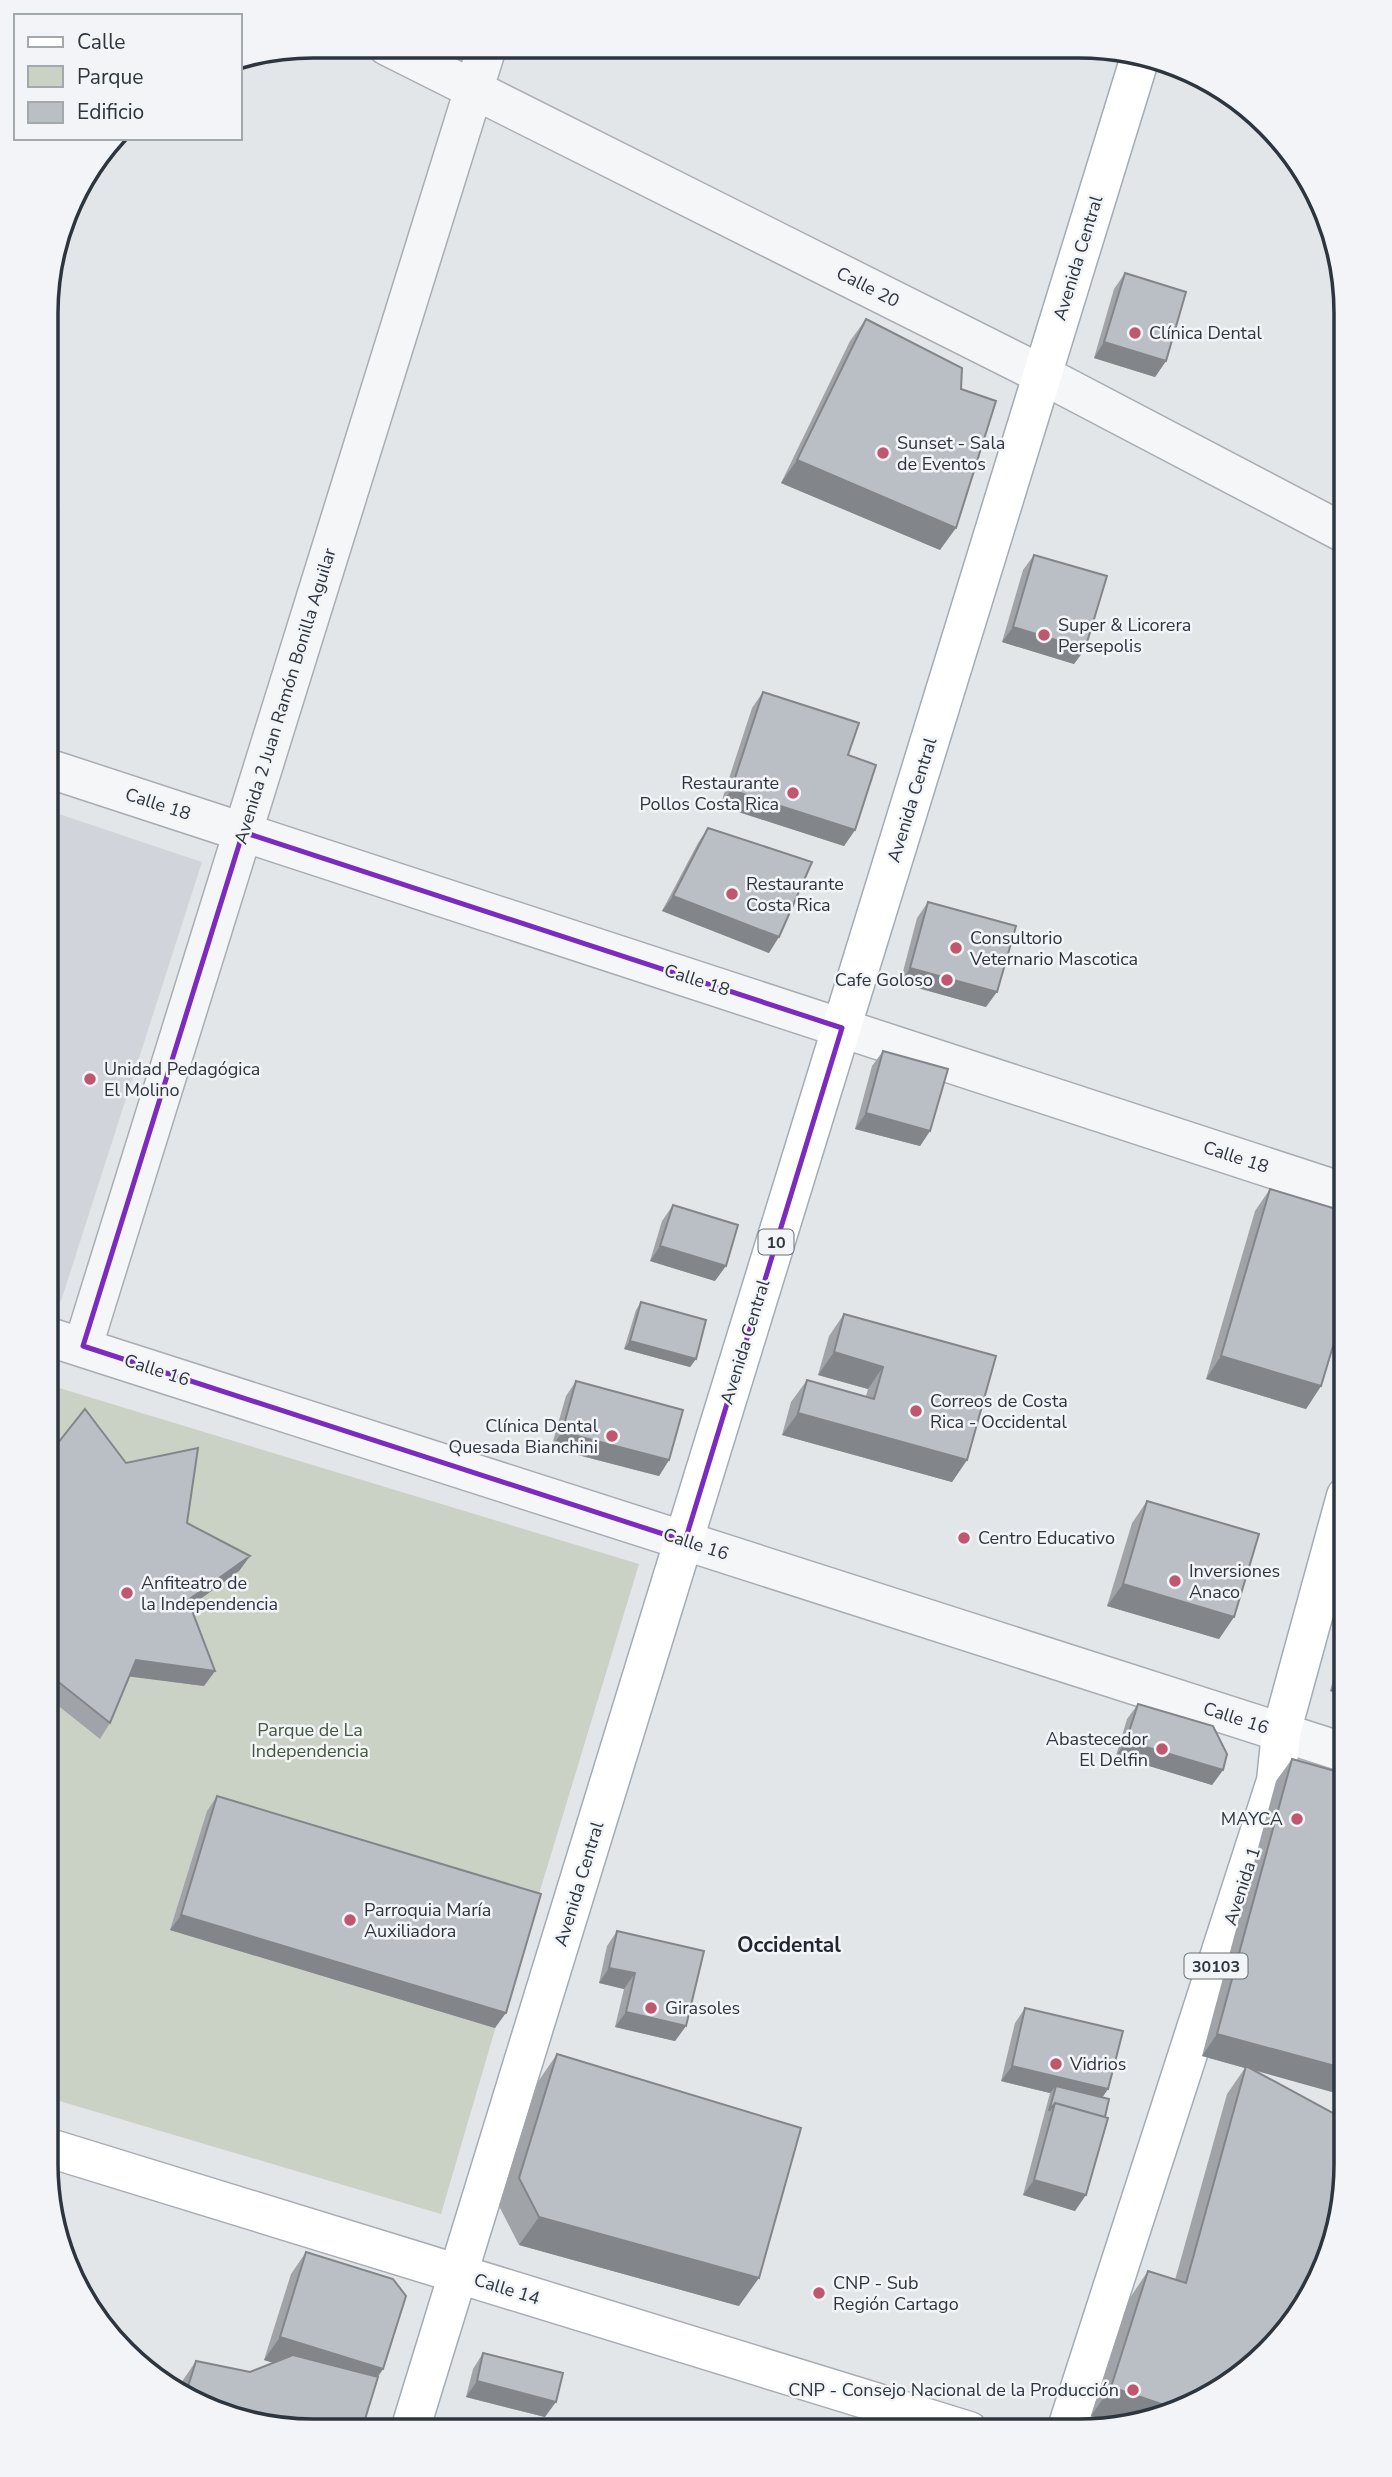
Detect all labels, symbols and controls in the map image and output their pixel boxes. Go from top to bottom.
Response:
legend [14,14,242,140]
text: Calle [77,28,125,56]
text: Parque [77,63,144,91]
text: Edificio [77,98,144,126]
street label: Avenida Central [1048,192,1109,323]
street label: Calle 20 [832,261,904,313]
place label: Clínica Dental [1149,321,1262,345]
marker: Clínica Dental [1127,325,1143,341]
place label: Sunset - Sala de Eventos [897,431,1005,476]
marker: Sunset - Sala de Eventos [875,445,891,461]
street label: Avenida 2 Juan Ramón Bonilla Aguilar [228,544,342,847]
place label: Super & Licorera Persepolis [1058,613,1191,658]
marker: Super & Licorera Persepolis [1036,627,1052,643]
street label: Avenida Central [882,734,943,865]
place label: Restaurante Pollos Costa Rica [640,771,779,816]
street label: Calle 18 [122,782,194,826]
marker: Restaurante Pollos Costa Rica [785,785,801,801]
place label: Restaurante Costa Rica [746,872,844,917]
marker: Restaurante Costa Rica [724,886,740,902]
place label: Consultorio Veternario Mascotica [969,926,1138,971]
marker: Consultorio Veternario Mascotica [948,940,964,956]
street label: Calle 18 [661,958,733,1002]
place label: Cafe Goloso [835,968,933,992]
marker: Cafe Goloso [939,972,955,988]
place label: Unidad Pedagógica El Molino [104,1057,260,1102]
marker: Unidad Pedagógica El Molino [82,1071,98,1087]
street label: Calle 18 [1200,1135,1272,1179]
road number: 10 [758,1230,794,1254]
street label: Avenida Central [715,1276,776,1407]
street label: Calle 16 [121,1348,193,1392]
place label: Correos de Costa Rica - Occidental [930,1389,1068,1434]
marker: Correos de Costa Rica - Occidental [908,1403,924,1419]
place label: Clínica Dental Quesada Bianchini [448,1414,599,1459]
marker: Clínica Dental Quesada Bianchini [604,1428,620,1444]
street label: Calle 16 [660,1522,732,1566]
place label: Centro Educativo [978,1526,1115,1550]
marker: Centro Educativo [956,1530,972,1546]
place label: Inversiones Anaco [1189,1559,1280,1604]
place label: Anfiteatro de la Independencia [141,1571,278,1616]
marker: Inversiones Anaco [1167,1573,1183,1589]
marker: Anfiteatro de la Independencia [119,1585,135,1601]
street label: Calle 16 [1200,1696,1272,1740]
park label: Parque de La Independencia [251,1718,369,1763]
place label: Abastecedor El Delfin [1046,1727,1149,1772]
marker: Abastecedor El Delfin [1154,1741,1170,1757]
place label: MAYCA [1221,1807,1283,1831]
marker: MAYCA [1289,1811,1305,1827]
street label: Avenida Central [549,1818,610,1949]
street label: Avenida 1 [1218,1844,1266,1928]
place label: Parroquia María Auxiliadora [364,1898,491,1943]
marker: Parroquia María Auxiliadora [342,1912,358,1928]
district label: Occidental [737,1931,841,1959]
road number: 30103 [1184,1954,1248,1978]
place label: Girasoles [665,1996,740,2020]
marker: Girasoles [643,2000,659,2016]
place label: Vidrios [1069,2052,1126,2076]
marker: Vidrios [1048,2056,1064,2072]
street label: Calle 14 [471,2268,543,2310]
place label: CNP - Sub Región Cartago [833,2271,959,2316]
marker: CNP - Sub Región Cartago [811,2285,827,2301]
place label: CNP - Consejo Nacional de la Producción [788,2378,1119,2402]
marker: CNP - Consejo Nacional de la Producción [1125,2382,1141,2398]

